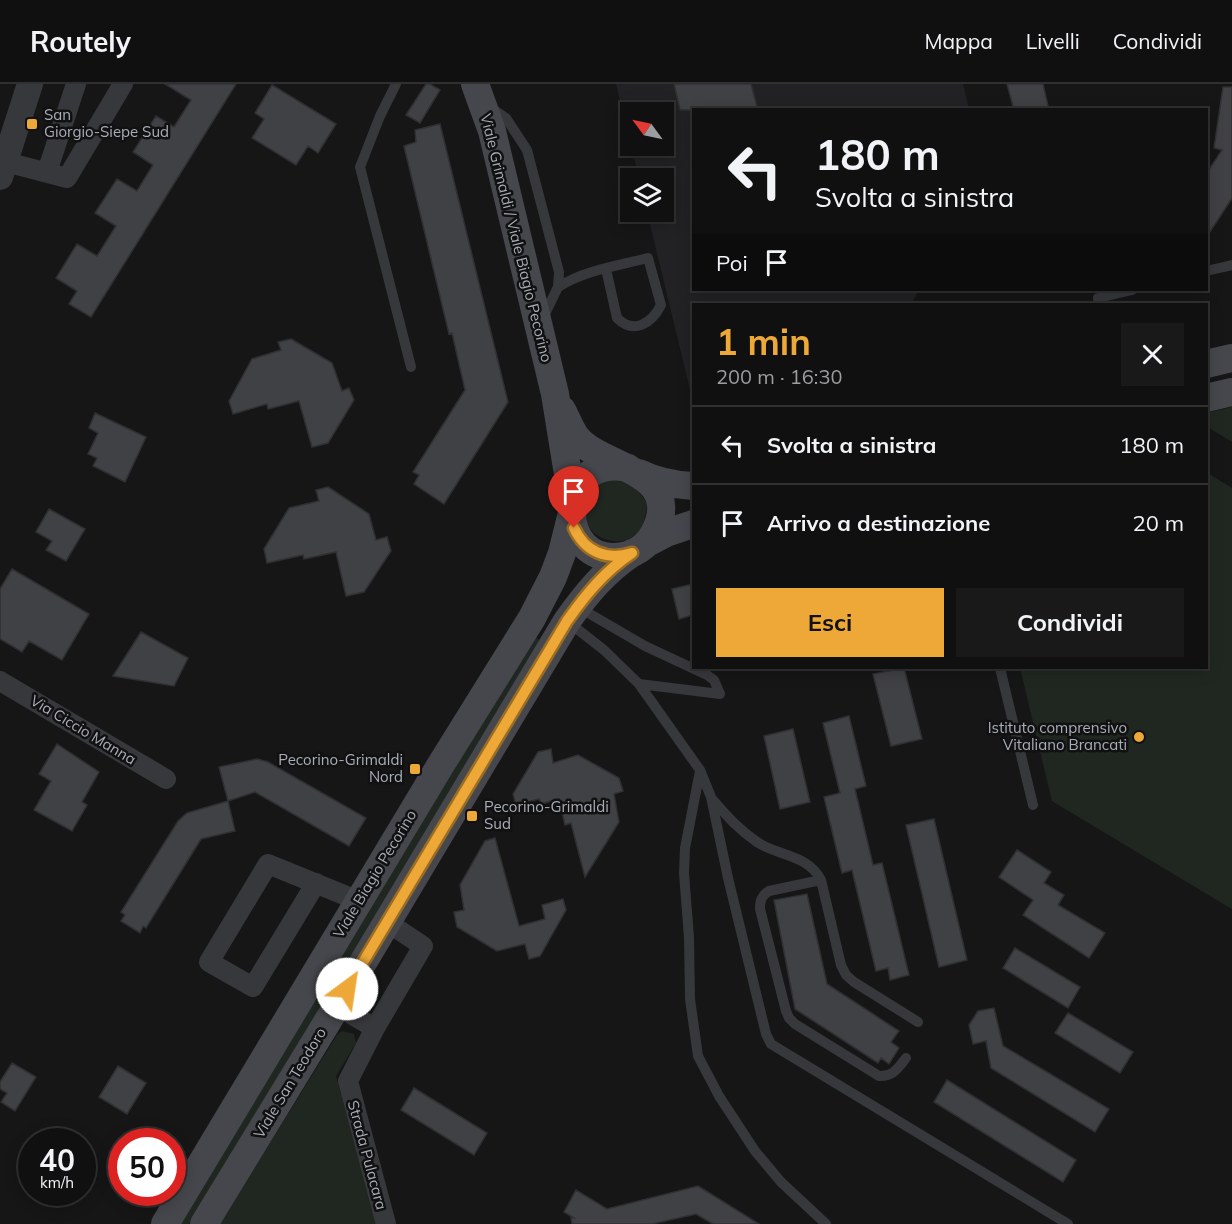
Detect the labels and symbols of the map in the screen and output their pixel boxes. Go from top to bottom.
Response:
north arrow [620,102,674,156]
place label: San Giorgio-Siepe Sud [44,105,169,141]
street label: Viale Grimaldi / Viale Biagio Pecorino [476,112,557,364]
marker: San Giorgio-Siepe Sud [25,117,39,131]
pin [548,466,599,528]
street label: Via Ciccio Manna [27,691,140,769]
place label: Istituto comprensivo Vitaliano Brancati [988,718,1127,754]
marker: Istituto comprensivo Vitaliano Brancati [1132,730,1146,744]
place label: Pecorino-Grimaldi Nord [278,750,403,786]
marker: Pecorino-Grimaldi Nord [408,762,422,776]
place label: Pecorino-Grimaldi Sud [484,797,609,833]
street label: Viale Biagio Pecorino [329,806,420,941]
marker: Pecorino-Grimaldi Sud [465,809,479,823]
position arrow [315,957,379,1021]
street label: Viale San Teodoro [249,1024,330,1142]
street label: Strada Pulacara [344,1098,391,1212]
speed limit sign: 50 [108,1128,186,1206]

